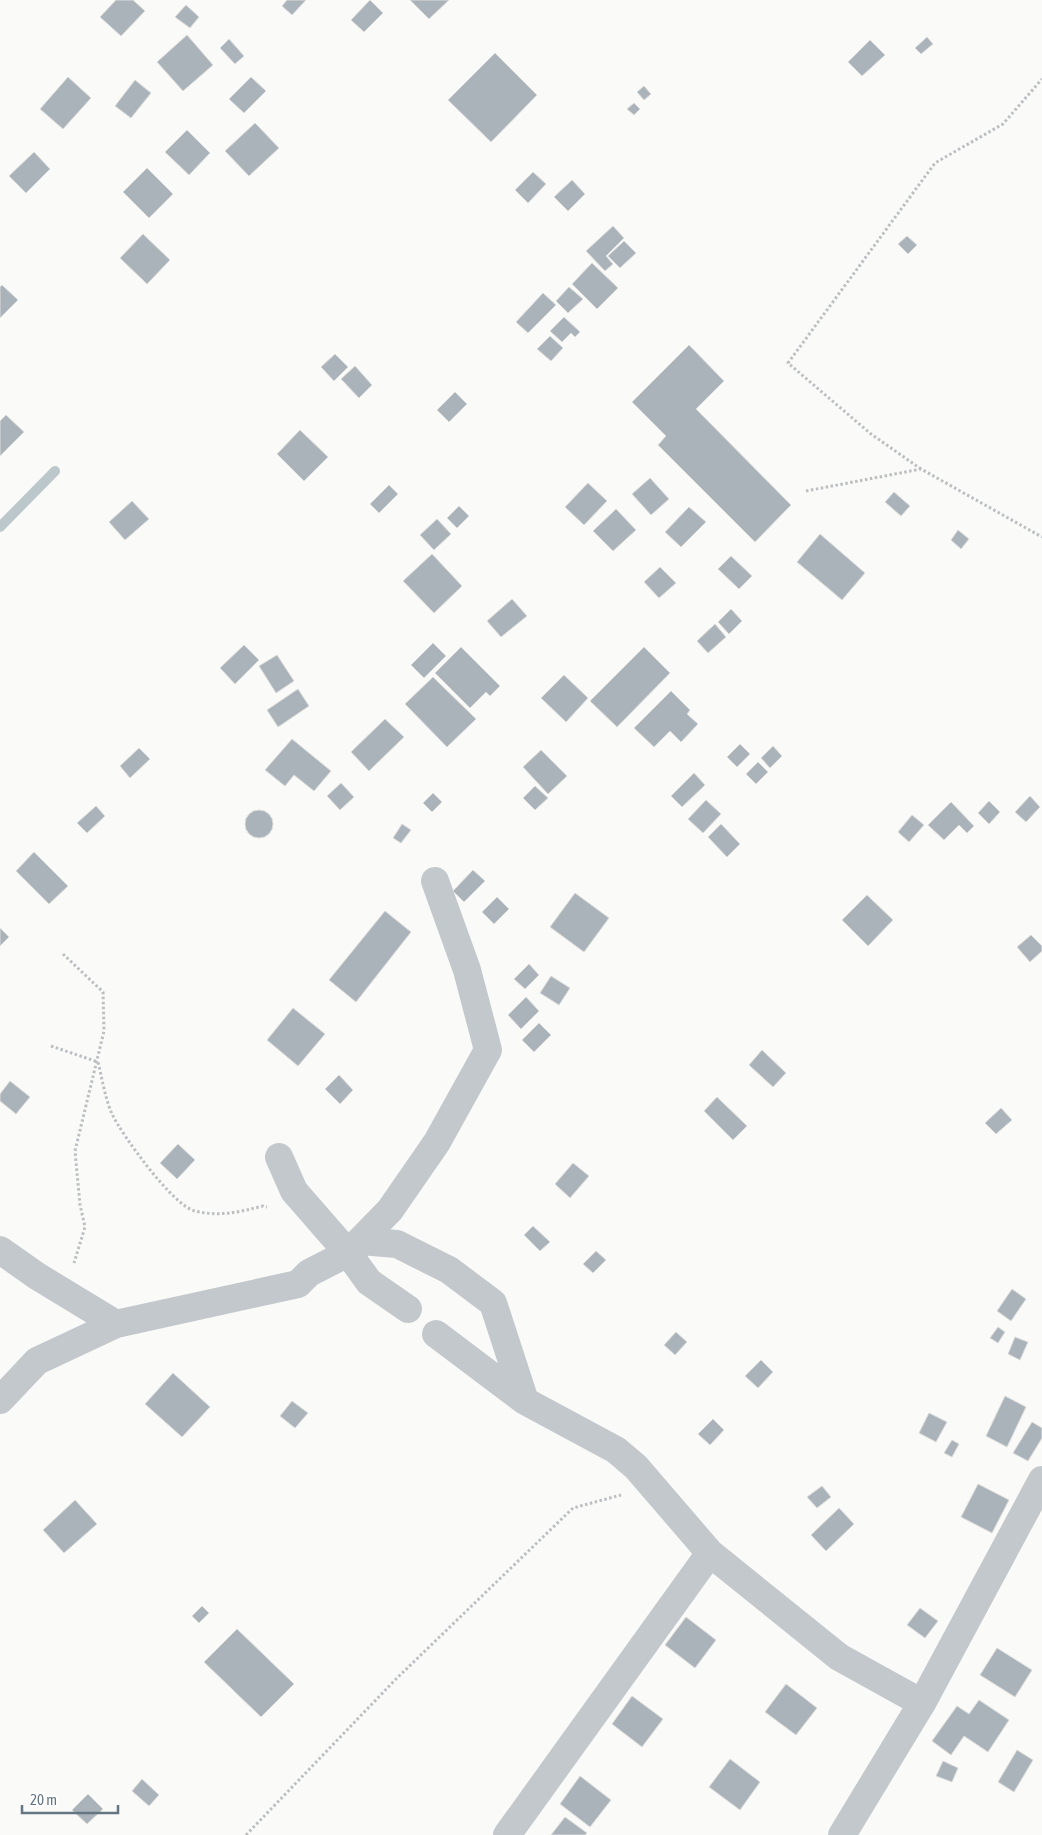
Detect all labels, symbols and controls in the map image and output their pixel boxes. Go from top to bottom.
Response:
scale bar [22,1782,119,1814]
text: 20 m [30,1791,57,1808]

